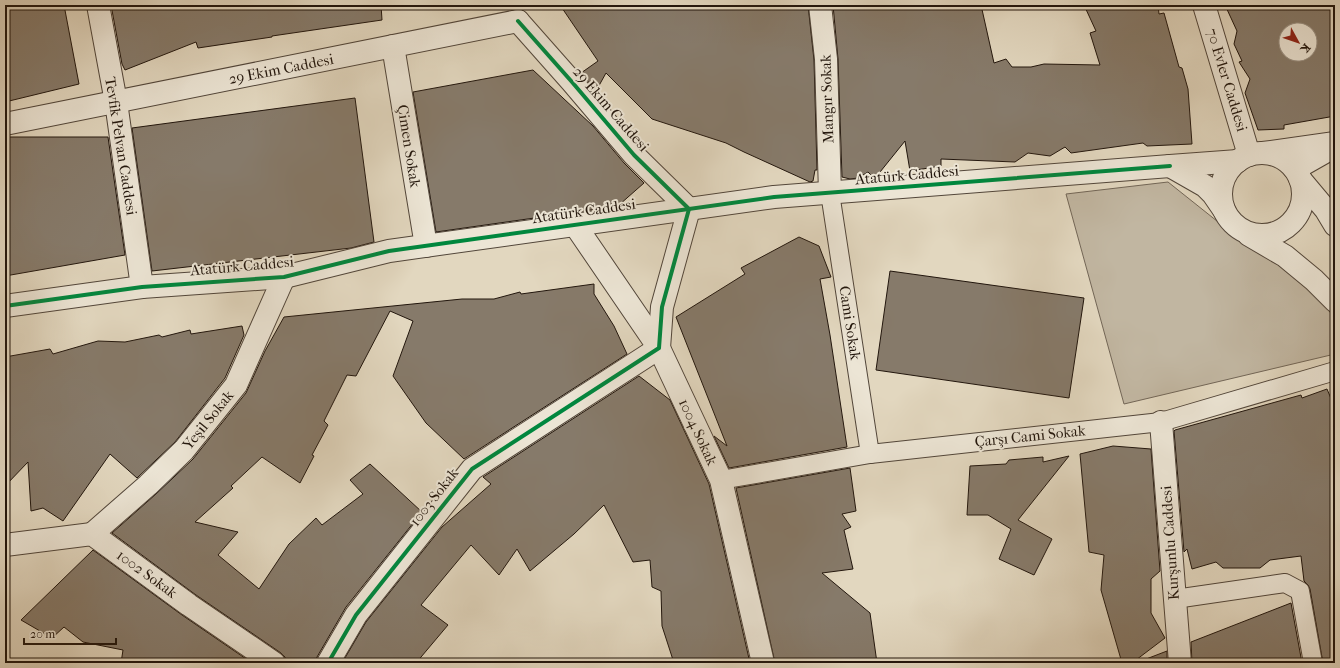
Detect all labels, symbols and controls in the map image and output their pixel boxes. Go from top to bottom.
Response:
north arrow [1278,22,1318,62]
street label: 70 Evler Caddesi [1203,26,1251,134]
text: K [1297,41,1313,56]
street label: 29 Ekim Caddesi [227,50,336,88]
street label: Mangır Sokak [816,54,838,144]
street label: 29 Ekim Caddesi [569,63,653,156]
street label: Tevfik Pelvan Caddesi [101,75,141,217]
street label: Çimen Sokak [394,103,424,189]
street label: Atatürk Caddesi [854,161,960,189]
street label: Atatürk Caddesi [530,195,637,227]
street label: Atatürk Caddesi [189,252,295,280]
street label: Cami Sokak [835,285,865,362]
street label: Yeşil Sokak [178,386,238,454]
street label: 1004 Sokak [675,396,721,468]
street label: Çarşı Cami Sokak [974,421,1087,451]
street label: 1003 Sokak [406,464,462,530]
street label: Kurşunlu Caddesi [1157,485,1183,601]
street label: 1002 Sokak [113,546,181,602]
scale bar [24,620,116,646]
text: 20 m [30,627,55,641]

